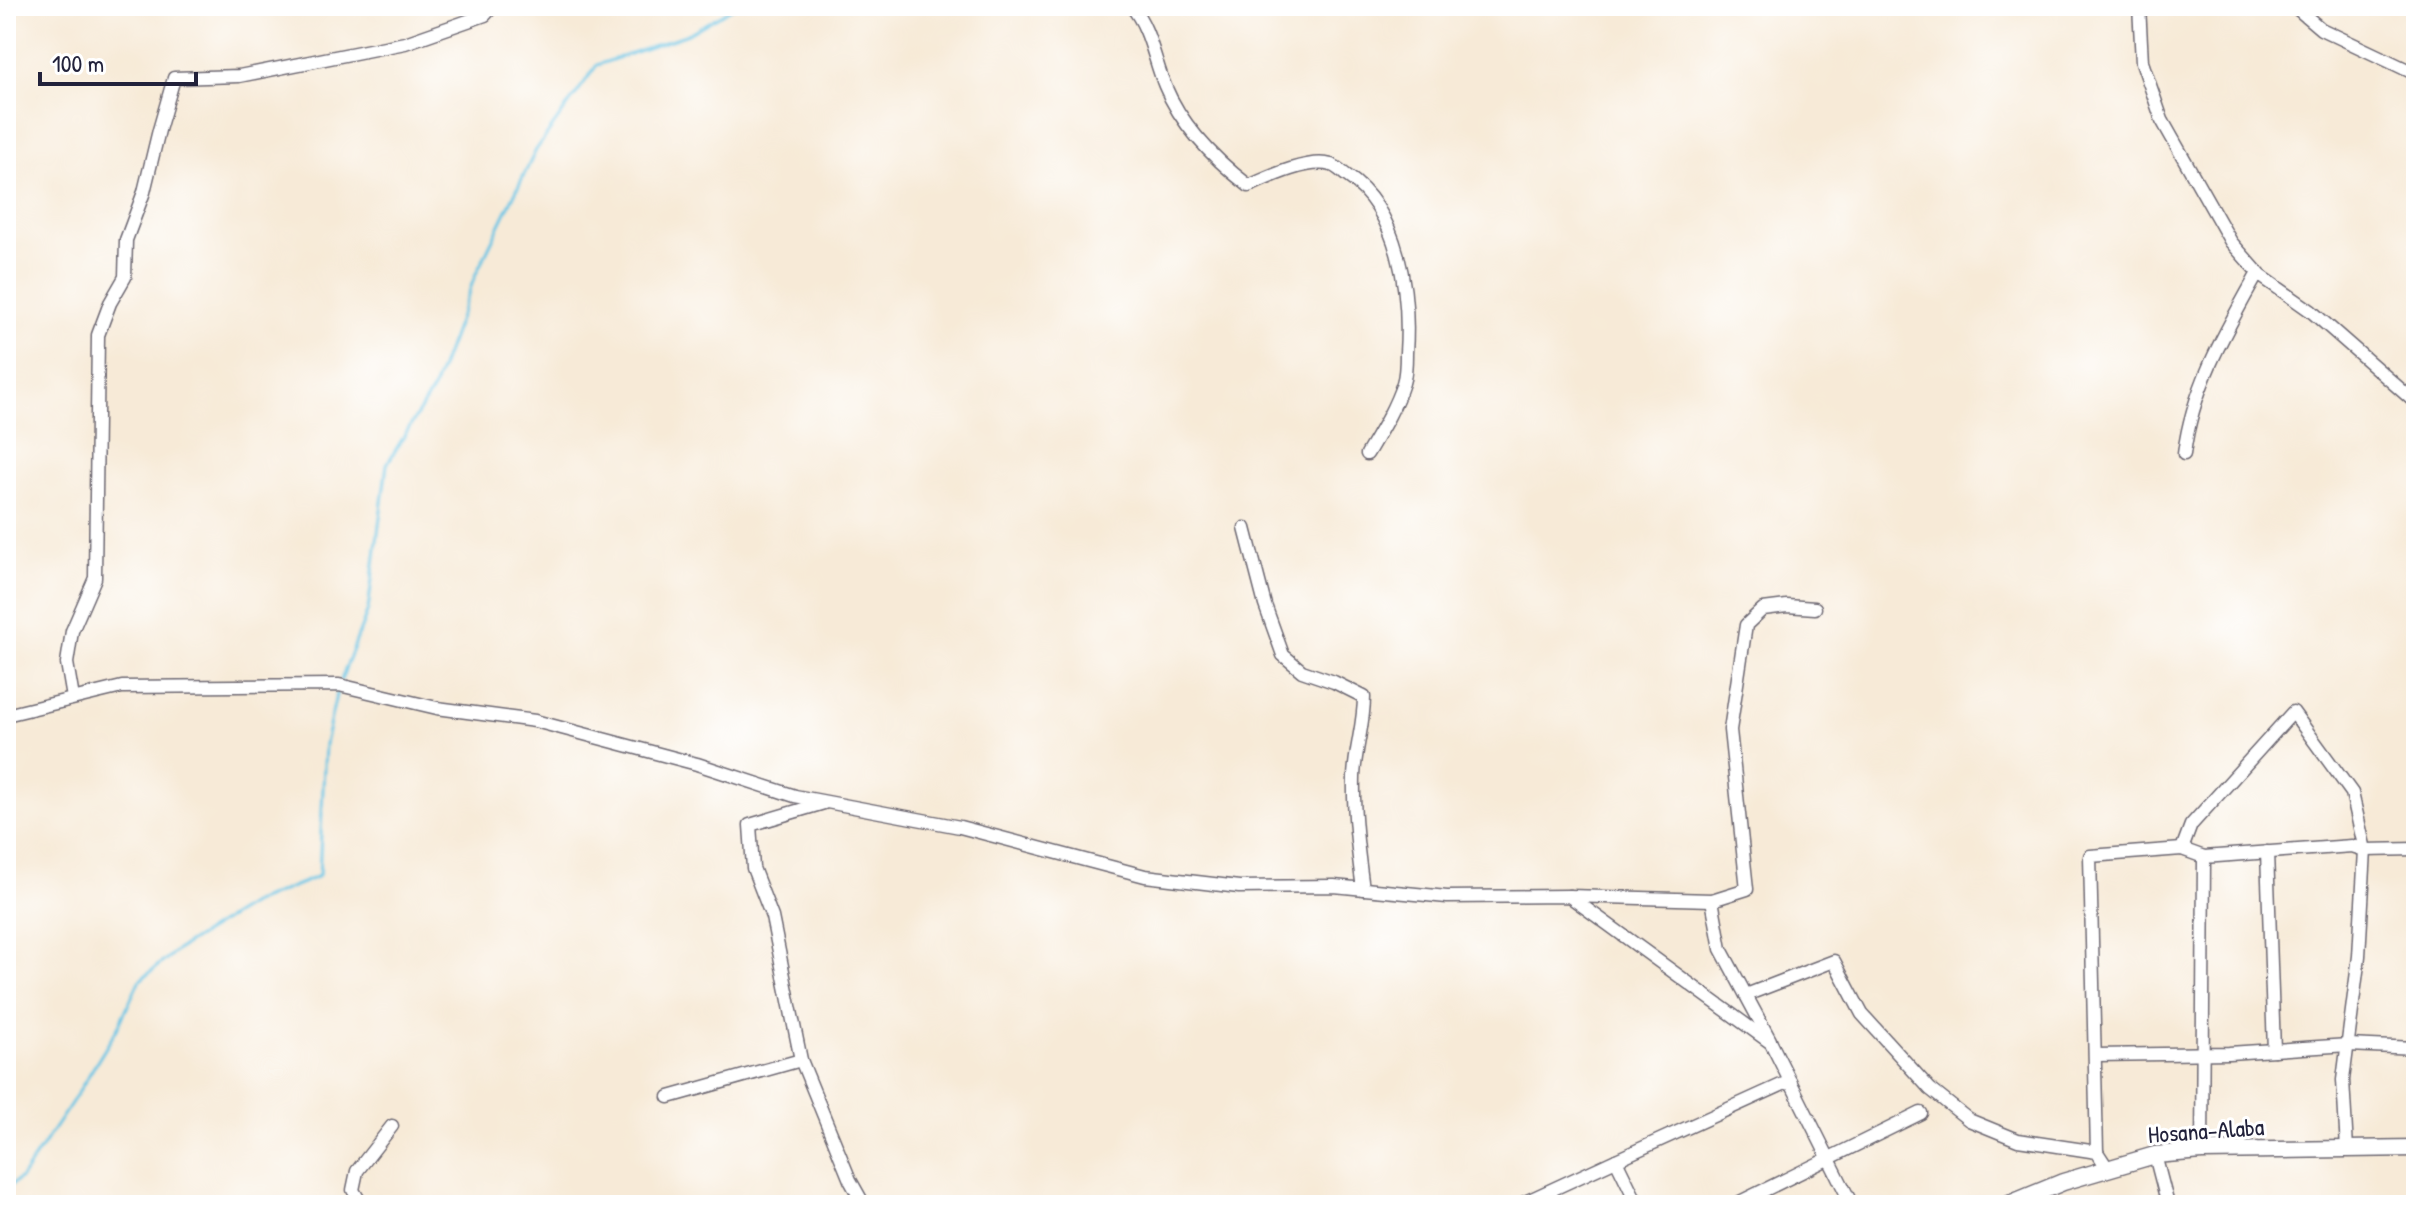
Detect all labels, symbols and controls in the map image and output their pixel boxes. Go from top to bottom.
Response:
scale bar [40,36,196,86]
text: 100 m [52,47,104,79]
street label: Hosana-Alaba [2147,1110,2265,1150]

